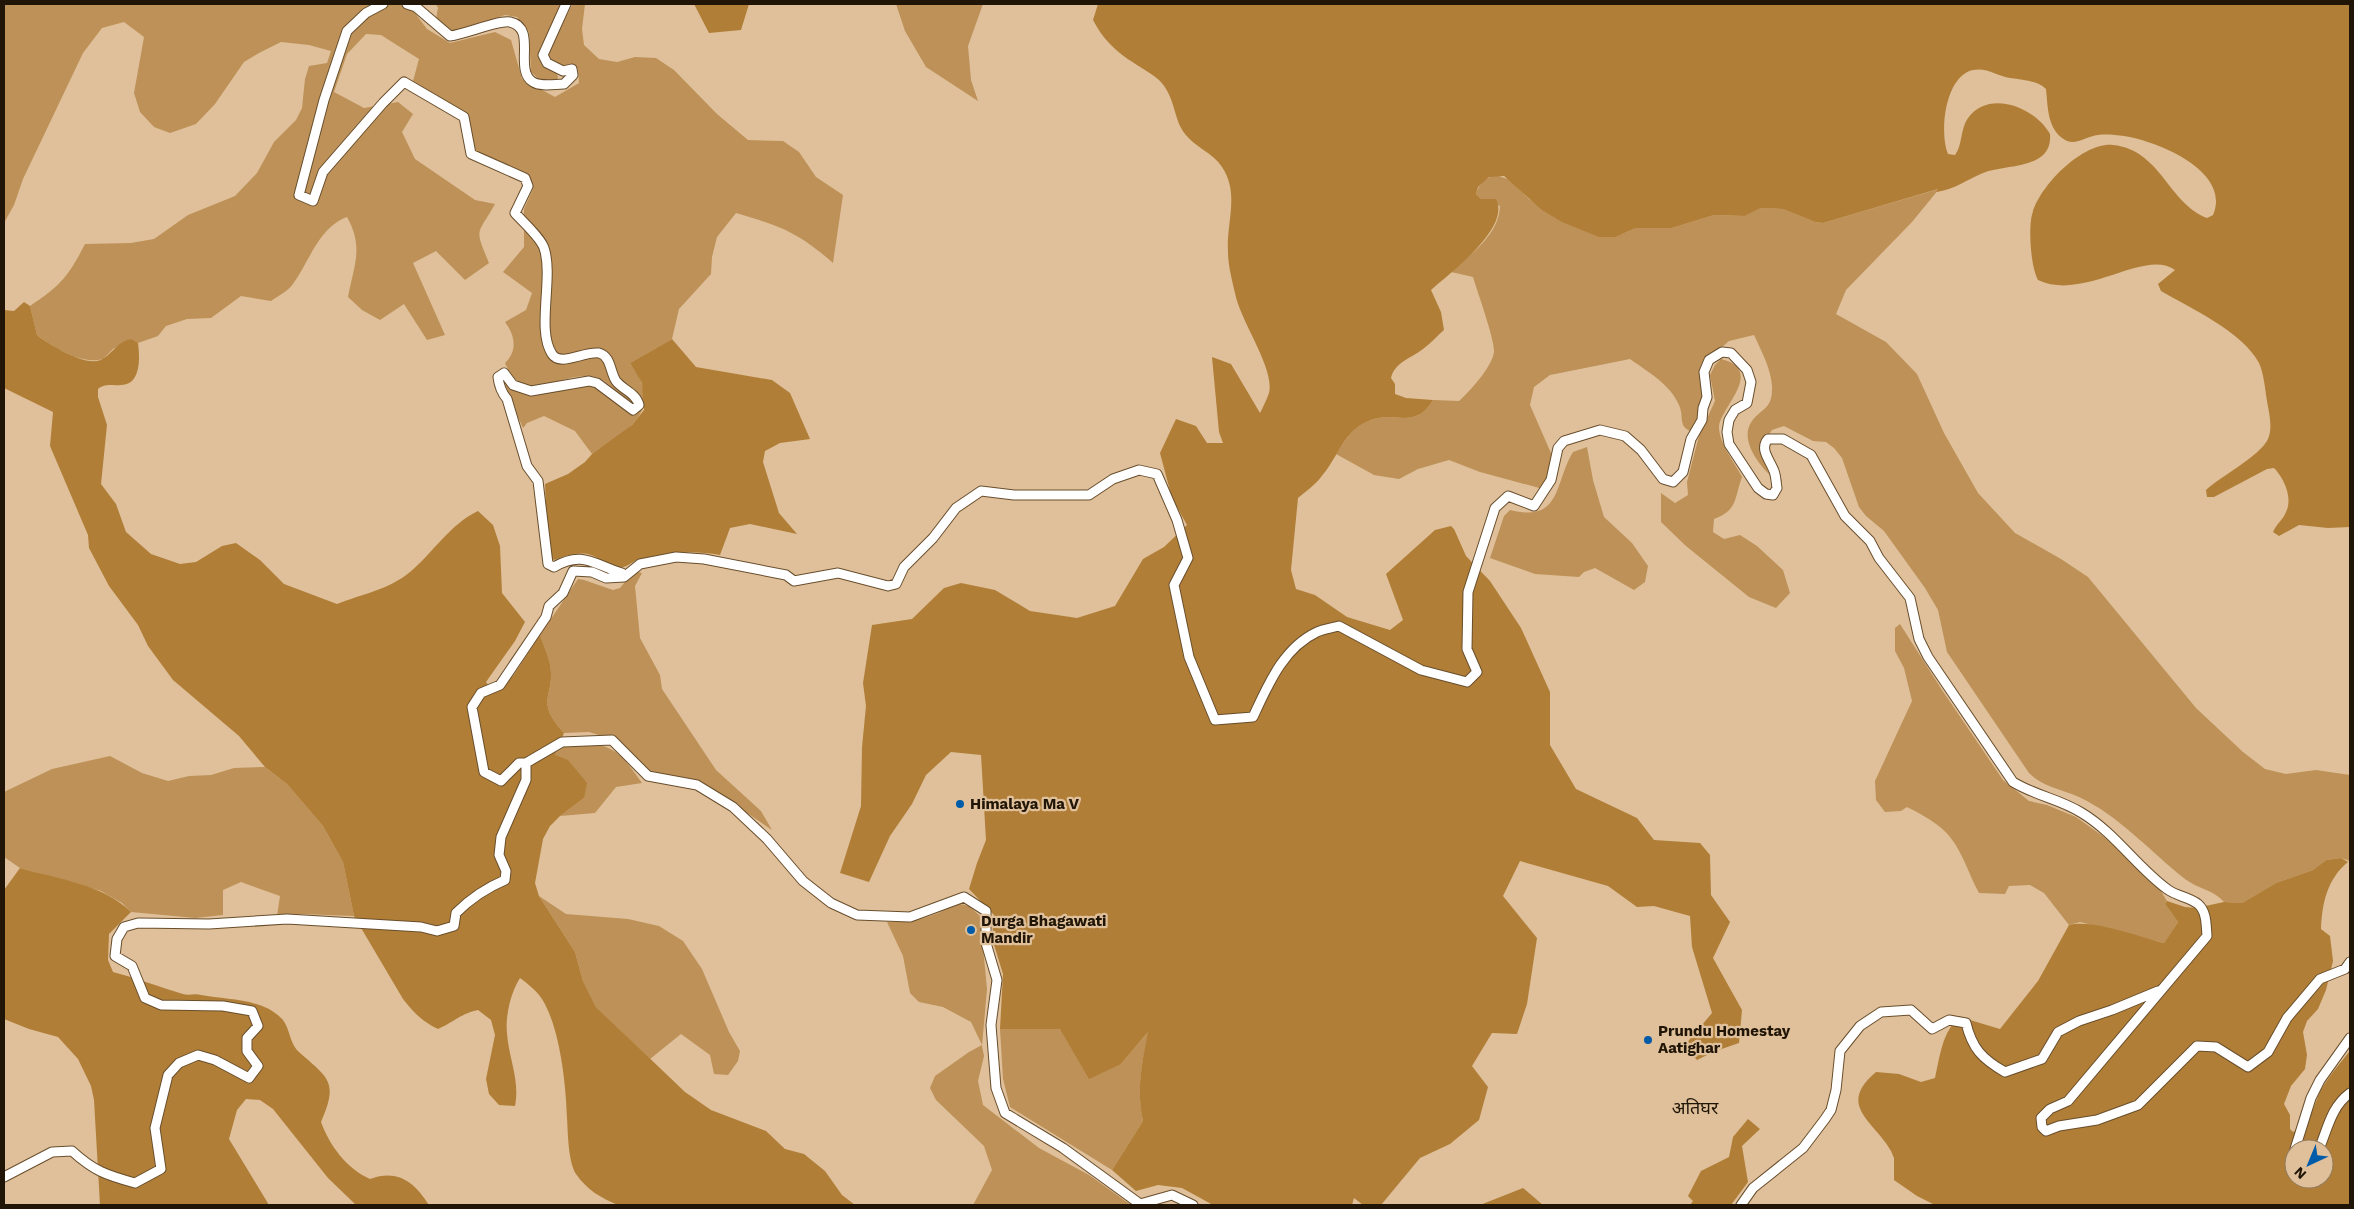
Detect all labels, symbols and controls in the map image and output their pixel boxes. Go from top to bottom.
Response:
place label: Himalaya Ma V [970,795,1080,813]
marker: Himalaya Ma V [954,798,966,810]
place label: Durga Bhagawati Mandir [981,912,1106,947]
marker: Durga Bhagawati Mandir [965,924,977,936]
place label: Prundu Homestay Aatighar [1658,1022,1791,1057]
marker: Prundu Homestay Aatighar [1642,1034,1654,1046]
district label: अतिघर [1672,1097,1719,1118]
north arrow [2284,1139,2334,1189]
text: N [2291,1164,2309,1183]

